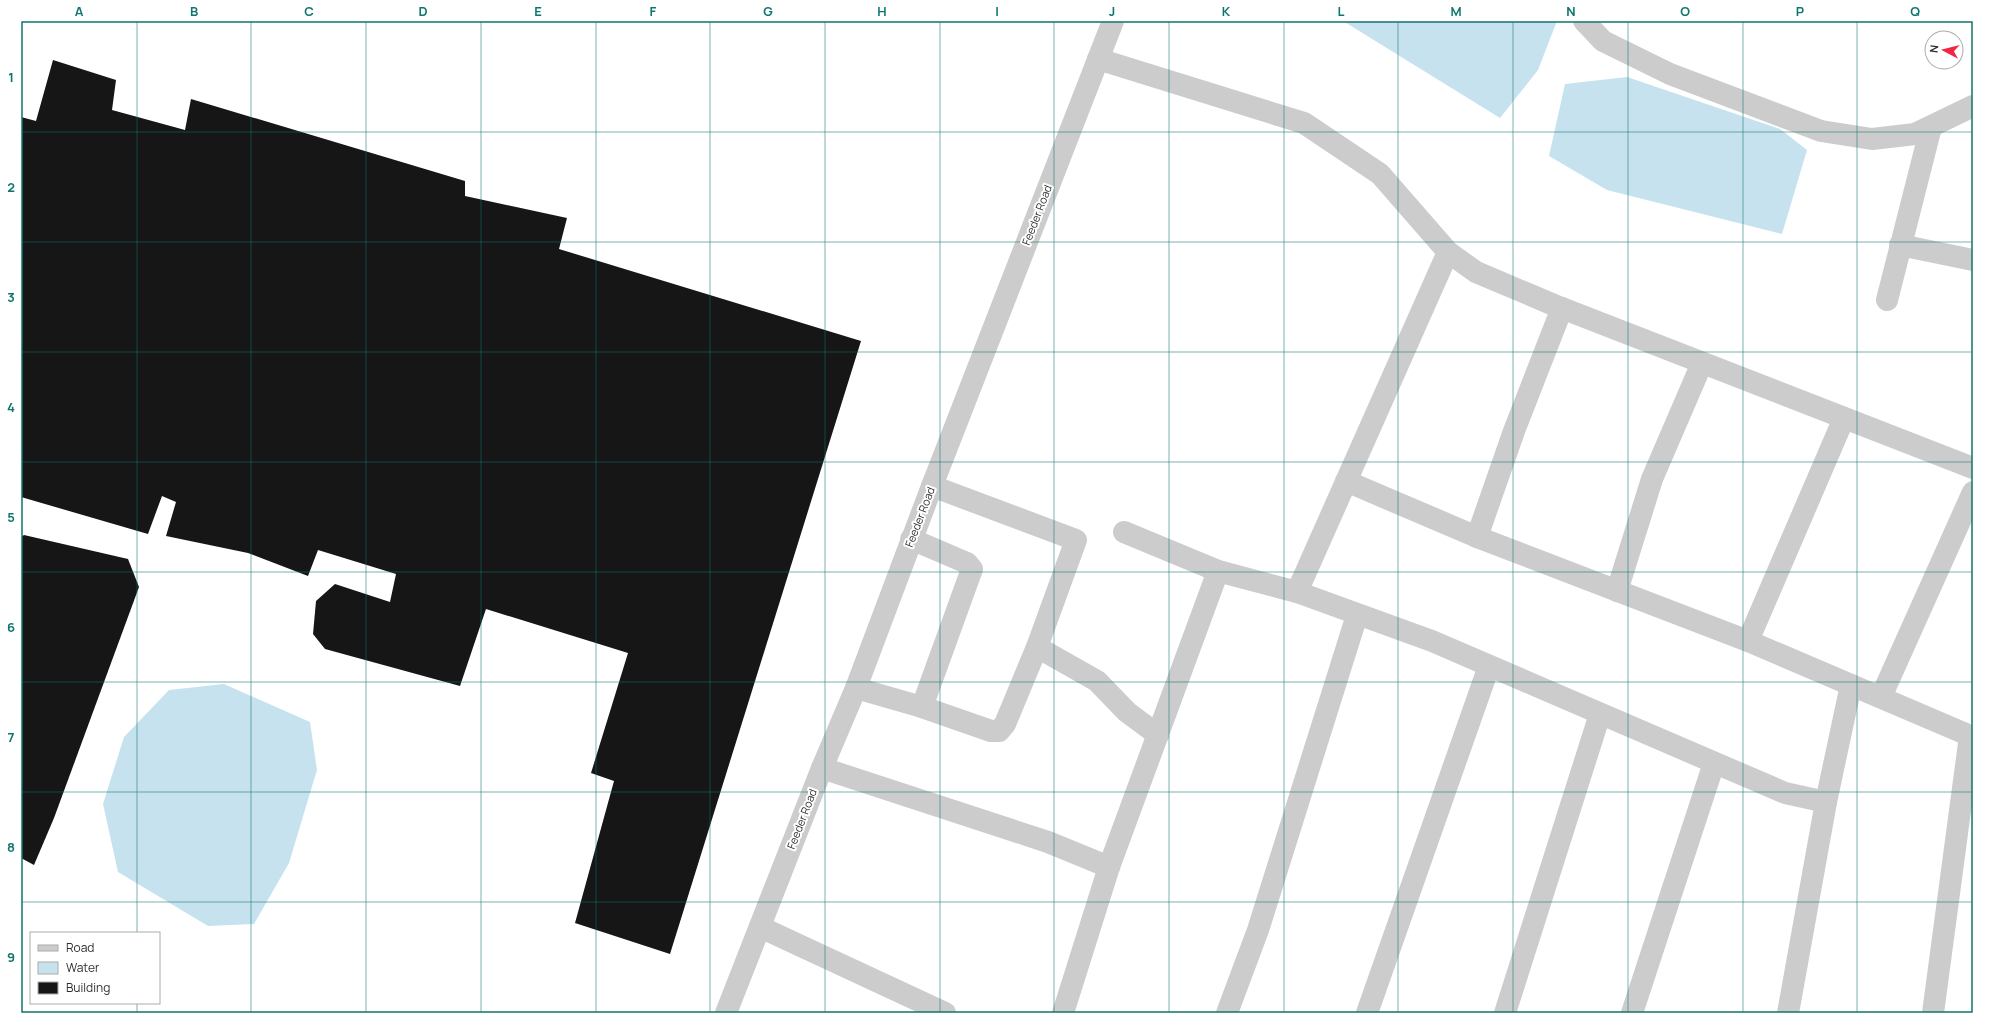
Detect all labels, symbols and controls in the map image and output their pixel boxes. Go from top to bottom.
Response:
text: A [75,2,84,20]
text: B [190,2,198,20]
text: C [304,2,314,20]
text: D [418,2,428,20]
text: E [534,2,542,20]
text: F [650,2,657,20]
text: G [763,2,773,20]
text: H [877,2,887,20]
text: I [995,2,999,20]
text: J [1109,2,1115,20]
text: K [1222,2,1231,20]
text: L [1338,2,1345,20]
text: M [1450,2,1462,20]
text: N [1566,2,1576,20]
text: O [1680,2,1690,20]
text: P [1796,2,1804,20]
text: Q [1910,2,1920,20]
north arrow [1924,30,1964,70]
text: N [1926,44,1942,54]
text: 1 [8,68,14,86]
text: 2 [7,178,15,196]
street label: Feeder Road [1018,183,1055,247]
text: 3 [7,288,15,306]
text: 4 [7,398,15,416]
street label: Feeder Road [901,485,938,549]
text: 5 [7,508,15,526]
text: 6 [7,618,15,636]
text: 7 [8,728,15,746]
street label: Feeder Road [783,787,820,851]
text: 8 [7,838,15,856]
legend [30,932,160,1004]
text: Road [66,939,94,956]
text: 9 [7,948,15,966]
text: Water [66,959,100,976]
text: Building [66,979,110,996]

